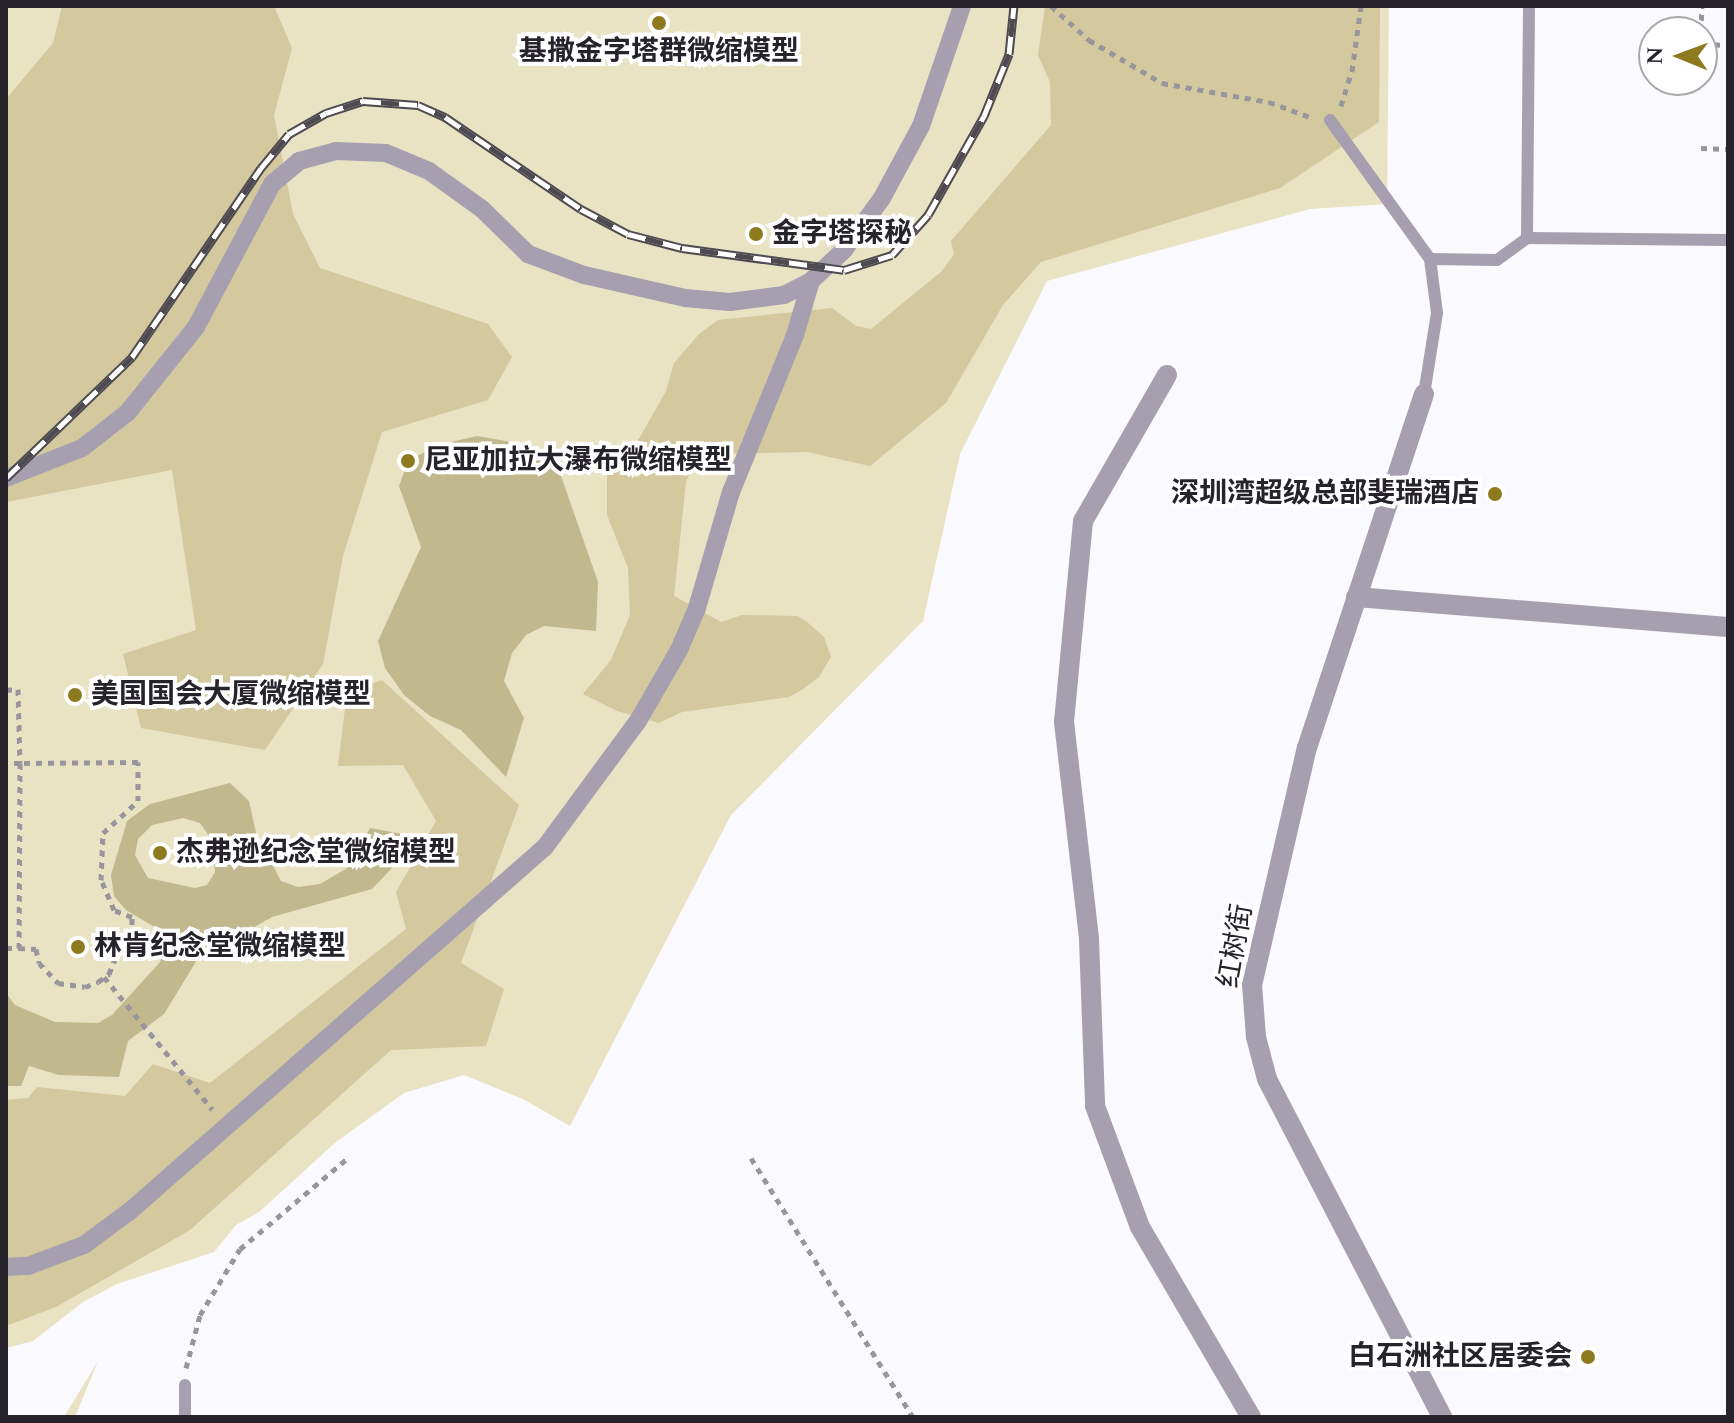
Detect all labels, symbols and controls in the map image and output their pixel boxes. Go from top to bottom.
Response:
marker: 基撒金字塔群微缩模型 [650,14,668,32]
north arrow [1638,16,1718,96]
place label: 基撒金字塔群微缩模型 [519,35,799,69]
text: N [1639,46,1672,65]
place label: 金字塔探秘 [772,217,912,251]
marker: 金字塔探秘 [747,225,765,243]
place label: 尼亚加拉大瀑布微缩模型 [424,444,732,478]
marker: 尼亚加拉大瀑布微缩模型 [399,452,417,470]
place label: 深圳湾超级总部斐瑞酒店 [1171,477,1479,511]
marker: 深圳湾超级总部斐瑞酒店 [1486,485,1504,503]
place label: 美国国会大厦微缩模型 [91,678,371,712]
marker: 美国国会大厦微缩模型 [66,686,84,704]
place label: 杰弗逊纪念堂微缩模型 [176,836,456,870]
marker: 杰弗逊纪念堂微缩模型 [151,844,169,862]
street label: 红树街 [1212,902,1260,990]
place label: 林肯纪念堂微缩模型 [94,930,346,964]
marker: 林肯纪念堂微缩模型 [69,938,87,956]
place label: 白石洲社区居委会 [1348,1340,1572,1374]
marker: 白石洲社区居委会 [1579,1348,1597,1366]

